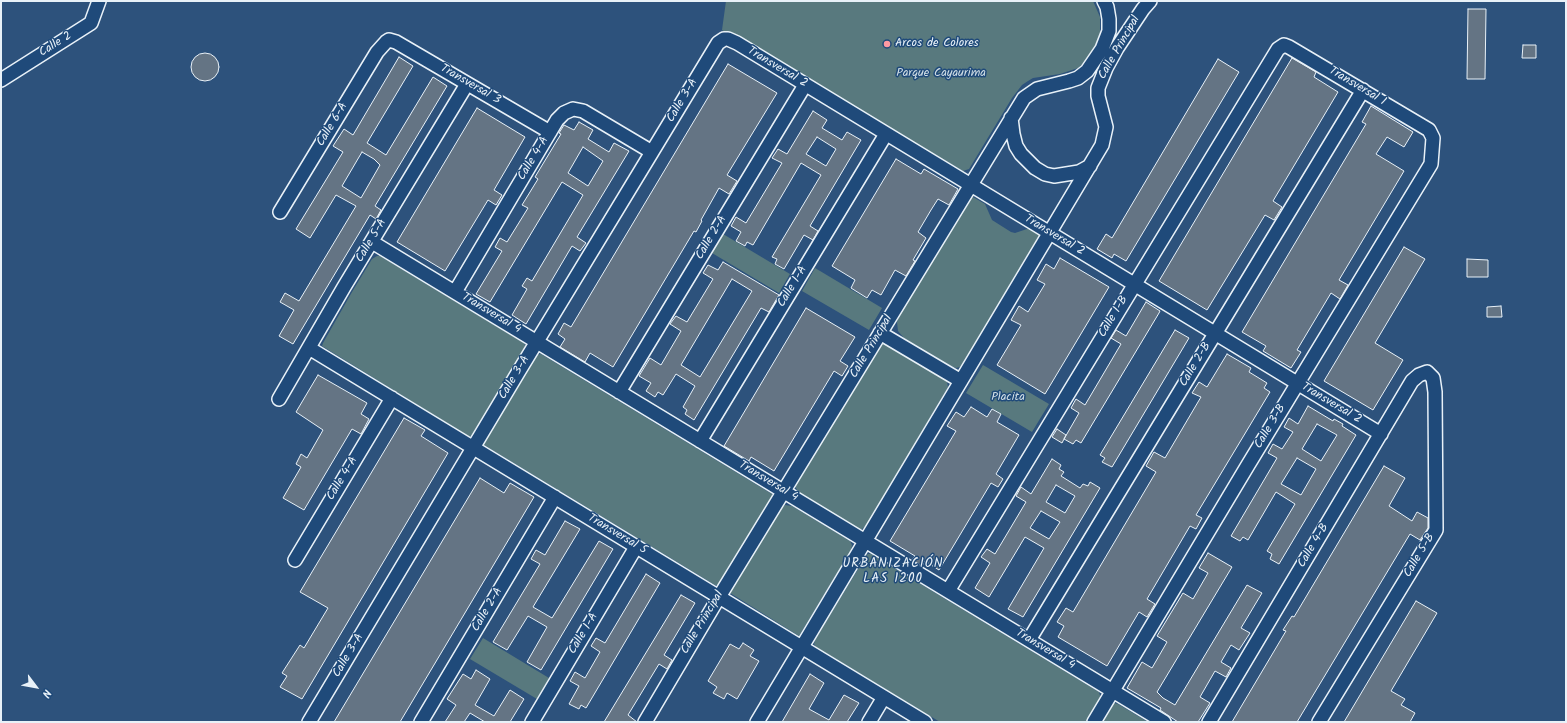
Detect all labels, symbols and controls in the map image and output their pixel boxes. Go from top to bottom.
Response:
street label: Calle Principal [1096,14,1144,82]
street label: Calle 2 [37,29,75,61]
place label: Arcos de Colores [895,37,979,51]
marker: Arcos de Colores [882,39,892,49]
street label: Transversal 2 [744,44,810,92]
street label: Transversal 3 [437,62,503,108]
street label: Transversal 1 [1326,64,1388,110]
park label: Parque Cayaurima [896,67,986,81]
street label: Calle 3-A [664,76,702,126]
street label: Calle 6-A [314,101,352,149]
street label: Calle 4-A [515,135,553,183]
street label: Transversal 2 [1021,212,1087,260]
street label: Calle 2-A [693,213,731,263]
street label: Calle 5-A [353,217,391,265]
street label: Calle 1-A [775,264,811,310]
street label: Transversal 4 [459,291,523,337]
street label: Calle 1-B [1096,294,1132,340]
street label: Calle Principal [848,313,896,381]
street label: Calle 2-B [1177,340,1215,390]
street label: Calle 3-A [496,353,534,403]
street label: Transversal 2 [1298,380,1364,428]
park label: Placita [991,391,1025,405]
street label: Calle 3-B [1252,402,1290,452]
street label: Calle 4-A [324,455,362,503]
street label: Transversal 4 [736,459,800,505]
street label: Transversal 5 [585,512,649,558]
street label: Calle 4-B [1295,521,1333,571]
street label: Calle 5-B [1401,532,1439,580]
district label: URBANIZACIÓN LAS 1200 [843,557,943,588]
street label: Calle 2-A [469,585,507,635]
street label: Calle Principal [679,589,727,657]
street label: Calle 1-A [566,611,602,657]
street label: Transversal 4 [1013,627,1077,673]
street label: Calle 3-A [330,631,368,681]
north arrow [16,667,56,707]
text: N [37,686,56,701]

